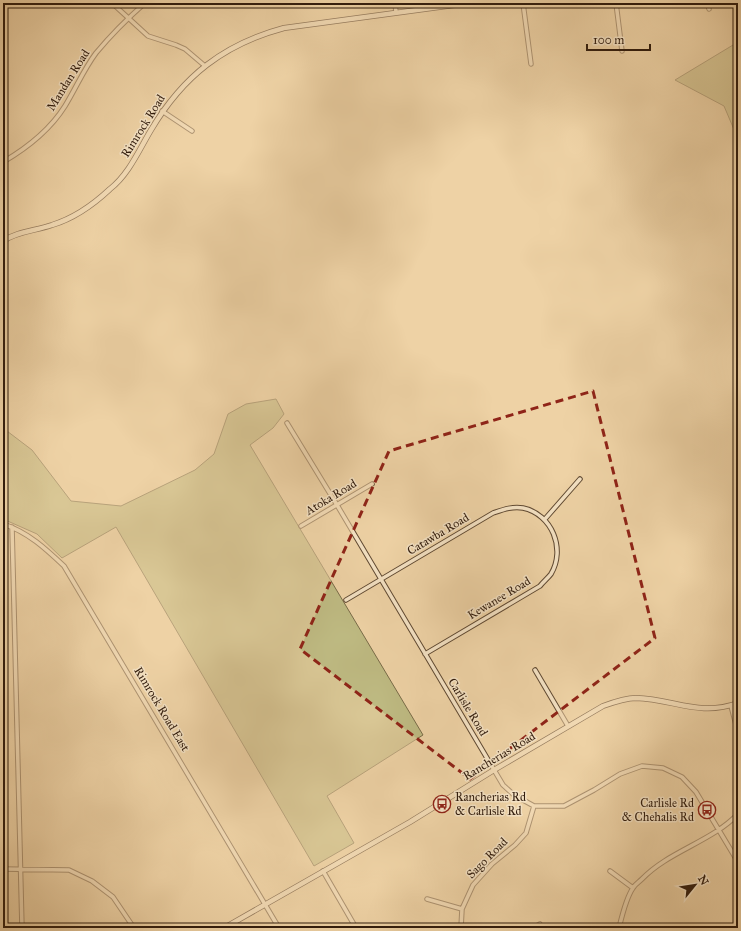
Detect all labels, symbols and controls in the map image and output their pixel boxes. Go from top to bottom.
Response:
scale bar [587,26,650,52]
text: 100 m [593,33,624,47]
street label: Mandan Road [44,47,92,113]
street label: Rimrock Road [118,92,168,160]
street label: Atoka Road [302,476,359,518]
street label: Catawba Road [405,510,471,558]
street label: Kewanee Road [465,574,533,622]
street label: Rimrock Road East [131,664,193,754]
street label: Carlisle Road [445,676,491,738]
street label: Rancherias Road [460,729,538,783]
place label: Rancherias Rd & Carlisle Rd [455,790,526,818]
bus stop icon: Rancherias Rd & Carlisle Rd [432,794,452,814]
place label: Carlisle Rd & Chehalis Rd [622,796,694,824]
bus stop icon: Carlisle Rd & Chehalis Rd [697,800,717,820]
street label: Sago Road [464,835,511,882]
north arrow [675,865,715,905]
text: N [695,873,712,888]

